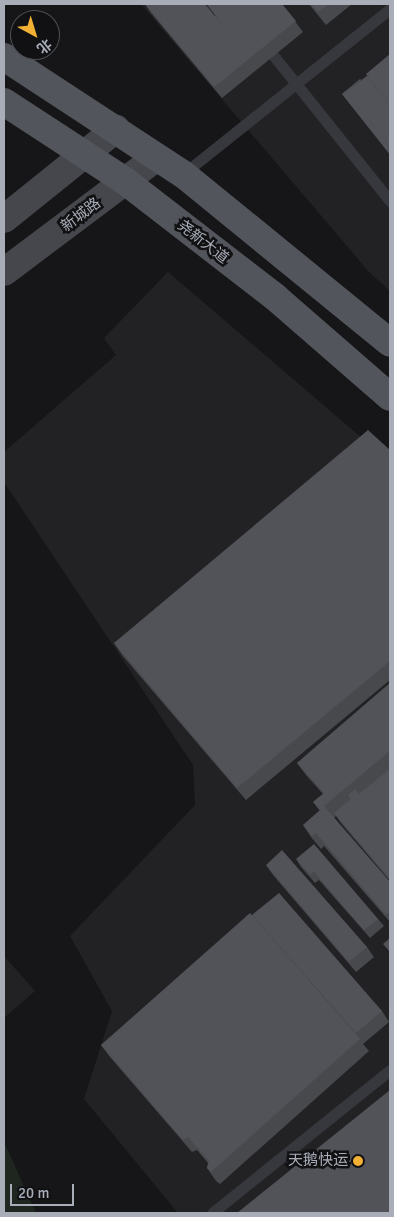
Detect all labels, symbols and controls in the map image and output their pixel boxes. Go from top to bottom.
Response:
north arrow [10,10,60,60]
text: 北 [33,35,55,57]
street label: 新城路 [58,194,104,236]
street label: 尧新大道 [174,216,232,268]
place label: 天鹅快运 [288,1152,348,1170]
marker: 天鹅快运 [352,1155,364,1167]
scale bar [12,1174,76,1206]
text: 20 m [18,1184,49,1202]

